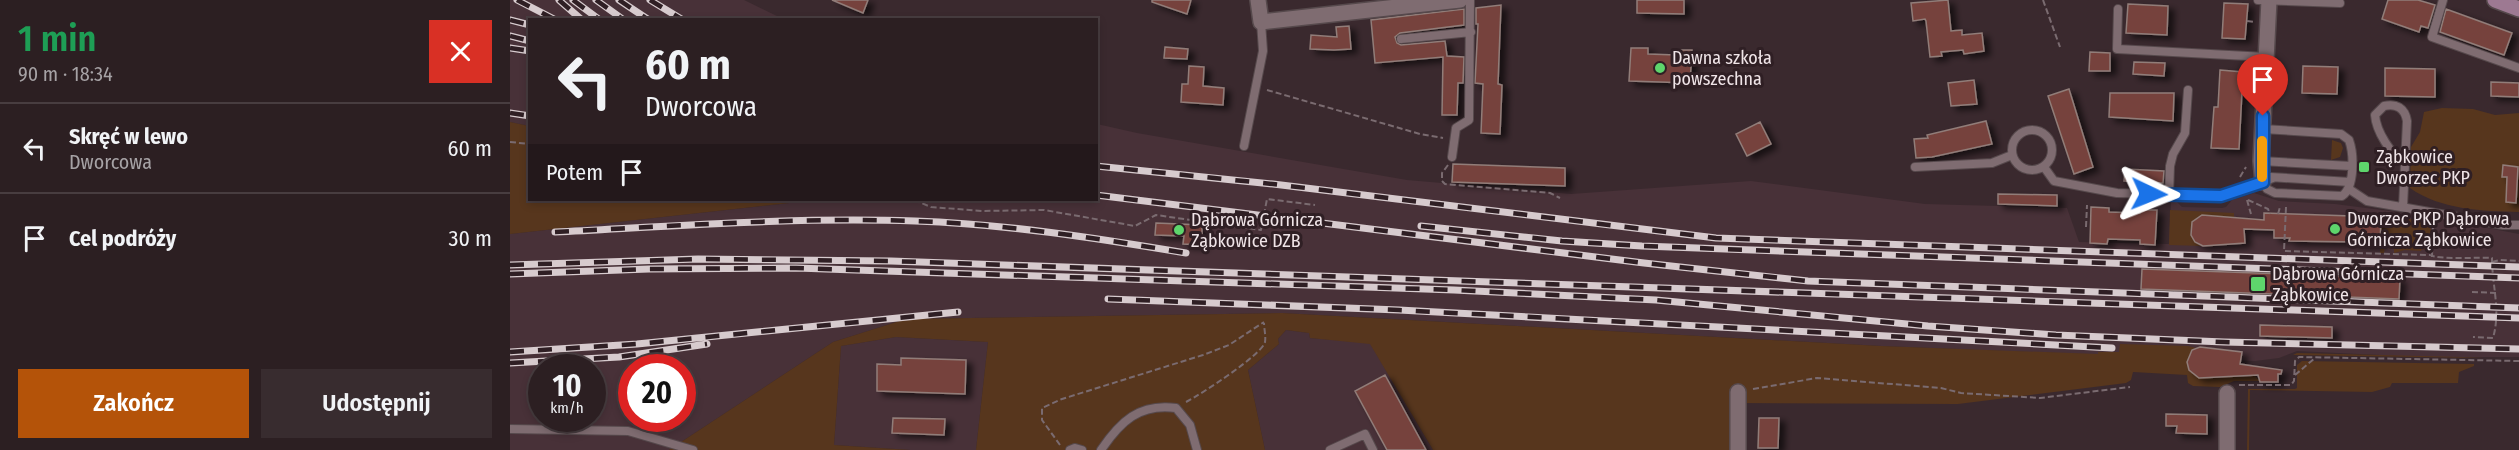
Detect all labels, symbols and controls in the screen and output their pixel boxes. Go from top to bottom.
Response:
text: 1 min [18,17,96,61]
button: close [429,20,492,83]
text: 60 m [645,40,731,90]
icon: left [546,42,624,120]
place label: Dawna szkoła powszechna [1672,47,1772,90]
pin [2237,54,2288,116]
marker: Dawna szkoła powszechna [1653,61,1667,75]
text: 90 m · 18:34 [18,62,113,86]
icon: arrive [2246,63,2279,96]
text: Dworcowa [645,91,757,123]
text: Skręć w lewo [69,123,188,150]
icon: left [18,132,51,165]
text: 60 m [448,135,492,162]
place label: Ząbkowice Dworzec PKP [2376,146,2470,189]
text: Dworcowa [69,150,152,174]
icon: arrive [615,156,648,189]
text: Potem [546,159,603,186]
marker: Ząbkowice Dworzec PKP [2357,160,2371,174]
position arrow [2117,162,2181,226]
place label: Dworzec PKP Dąbrowa Górnicza Ząbkowice [2347,208,2510,251]
place label: Dąbrowa Górnicza Ząbkowice DZB [1191,209,1323,252]
icon: arrive [18,222,51,255]
marker: Dworzec PKP Dąbrowa Górnicza Ząbkowice [2328,222,2342,236]
marker: Dąbrowa Górnicza Ząbkowice DZB [1172,223,1186,237]
text: Cel podróży [69,225,176,252]
text: 30 m [449,225,492,252]
place label: Dąbrowa Górnicza Ząbkowice [2272,263,2404,306]
marker: Dąbrowa Górnicza Ząbkowice [2249,275,2267,293]
speed limit sign: 20 [618,354,696,432]
text: 10 [552,368,582,404]
button: Zakończ [18,369,249,438]
button: Udostępnij [261,369,492,438]
text: km/h [550,399,584,417]

